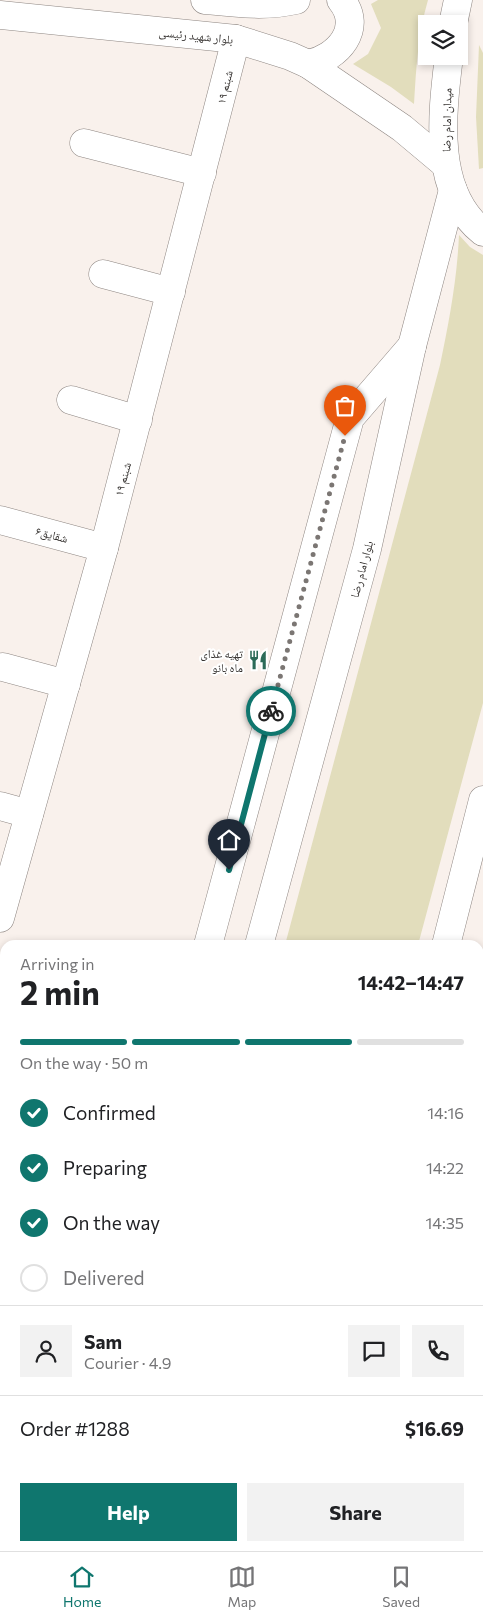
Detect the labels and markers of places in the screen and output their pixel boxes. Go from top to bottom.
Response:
pin [324,385,366,436]
place label: تهیه غذای ماه بانو [200,646,243,675]
restaurant icon: تهیه غذای ماه بانو [247,649,269,671]
pin [208,819,250,870]

